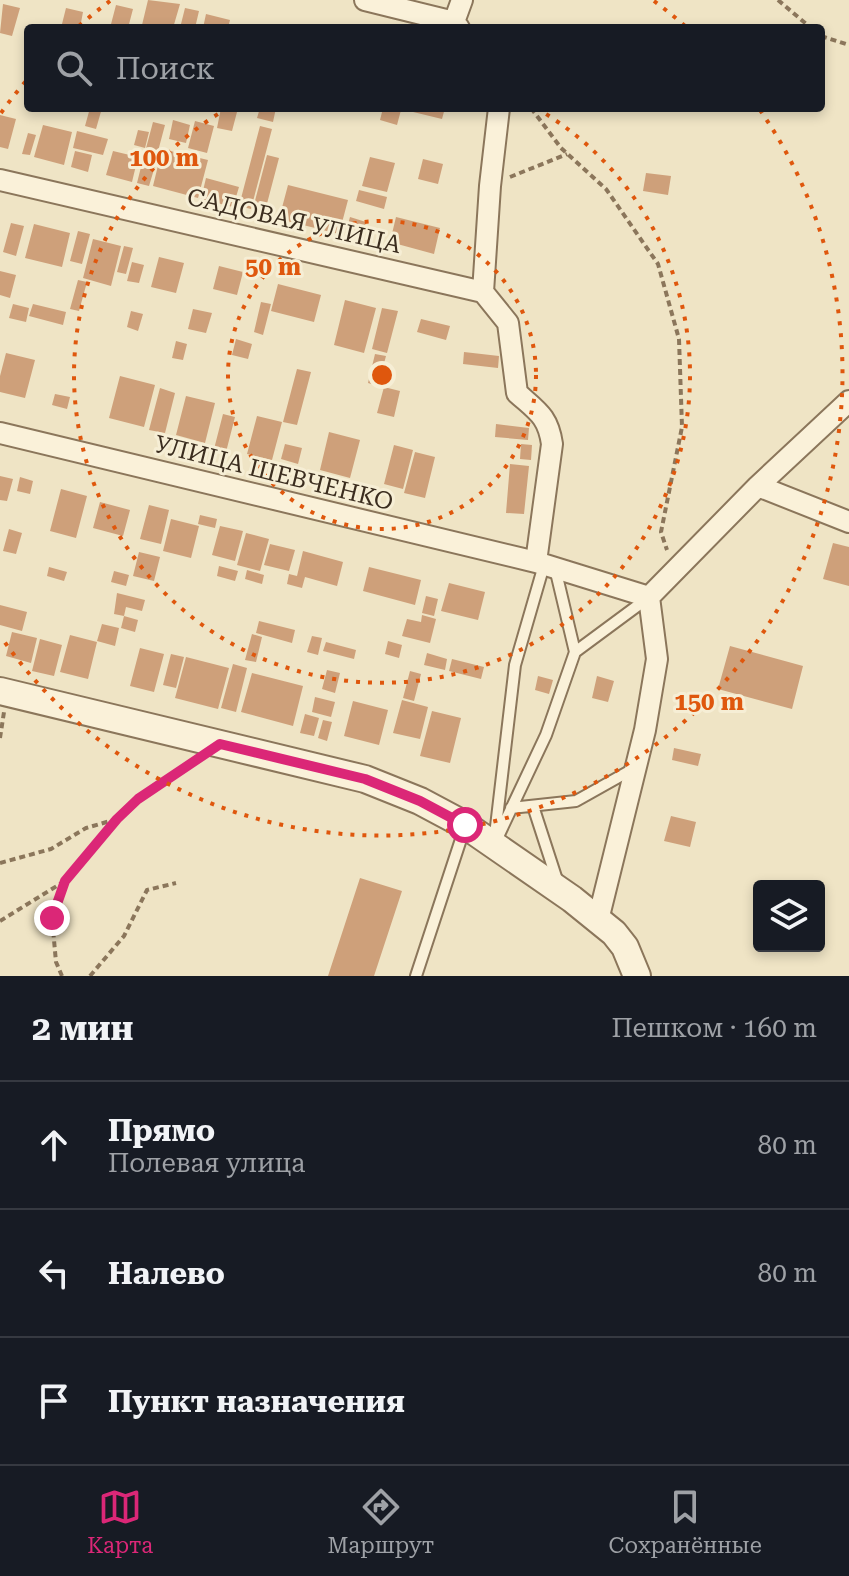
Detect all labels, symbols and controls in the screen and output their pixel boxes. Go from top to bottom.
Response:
search box [24,24,825,112]
icon: search [52,46,96,90]
text: Поиск [116,51,215,86]
text: 100 m [129,144,199,172]
street label: САДОВАЯ УЛИЦА [184,183,404,259]
text: 50 m [245,253,301,281]
centre of rings [368,361,396,389]
street label: УЛИЦА ШЕВЧЕНКО [152,430,396,516]
text: 150 m [674,688,744,716]
route start [447,807,483,843]
map controls [753,880,825,952]
button: layers [753,880,825,952]
route end [34,900,70,936]
text: 2 мин [32,1008,134,1048]
text: Пешком · 160 m [611,1013,817,1043]
text: Прямо [108,1113,215,1148]
icon: ahead [32,1123,76,1167]
text: 80 m [758,1130,817,1160]
text: Полевая улица [108,1148,305,1178]
icon: left [32,1251,76,1295]
text: Налево [108,1256,225,1291]
text: 80 m [758,1258,817,1288]
icon: arrive [32,1379,76,1423]
text: Пункт назначения [108,1384,405,1419]
tab: Карта [87,1485,153,1558]
tab: Маршрут [328,1485,434,1558]
tab: Сохранённые [609,1485,762,1558]

